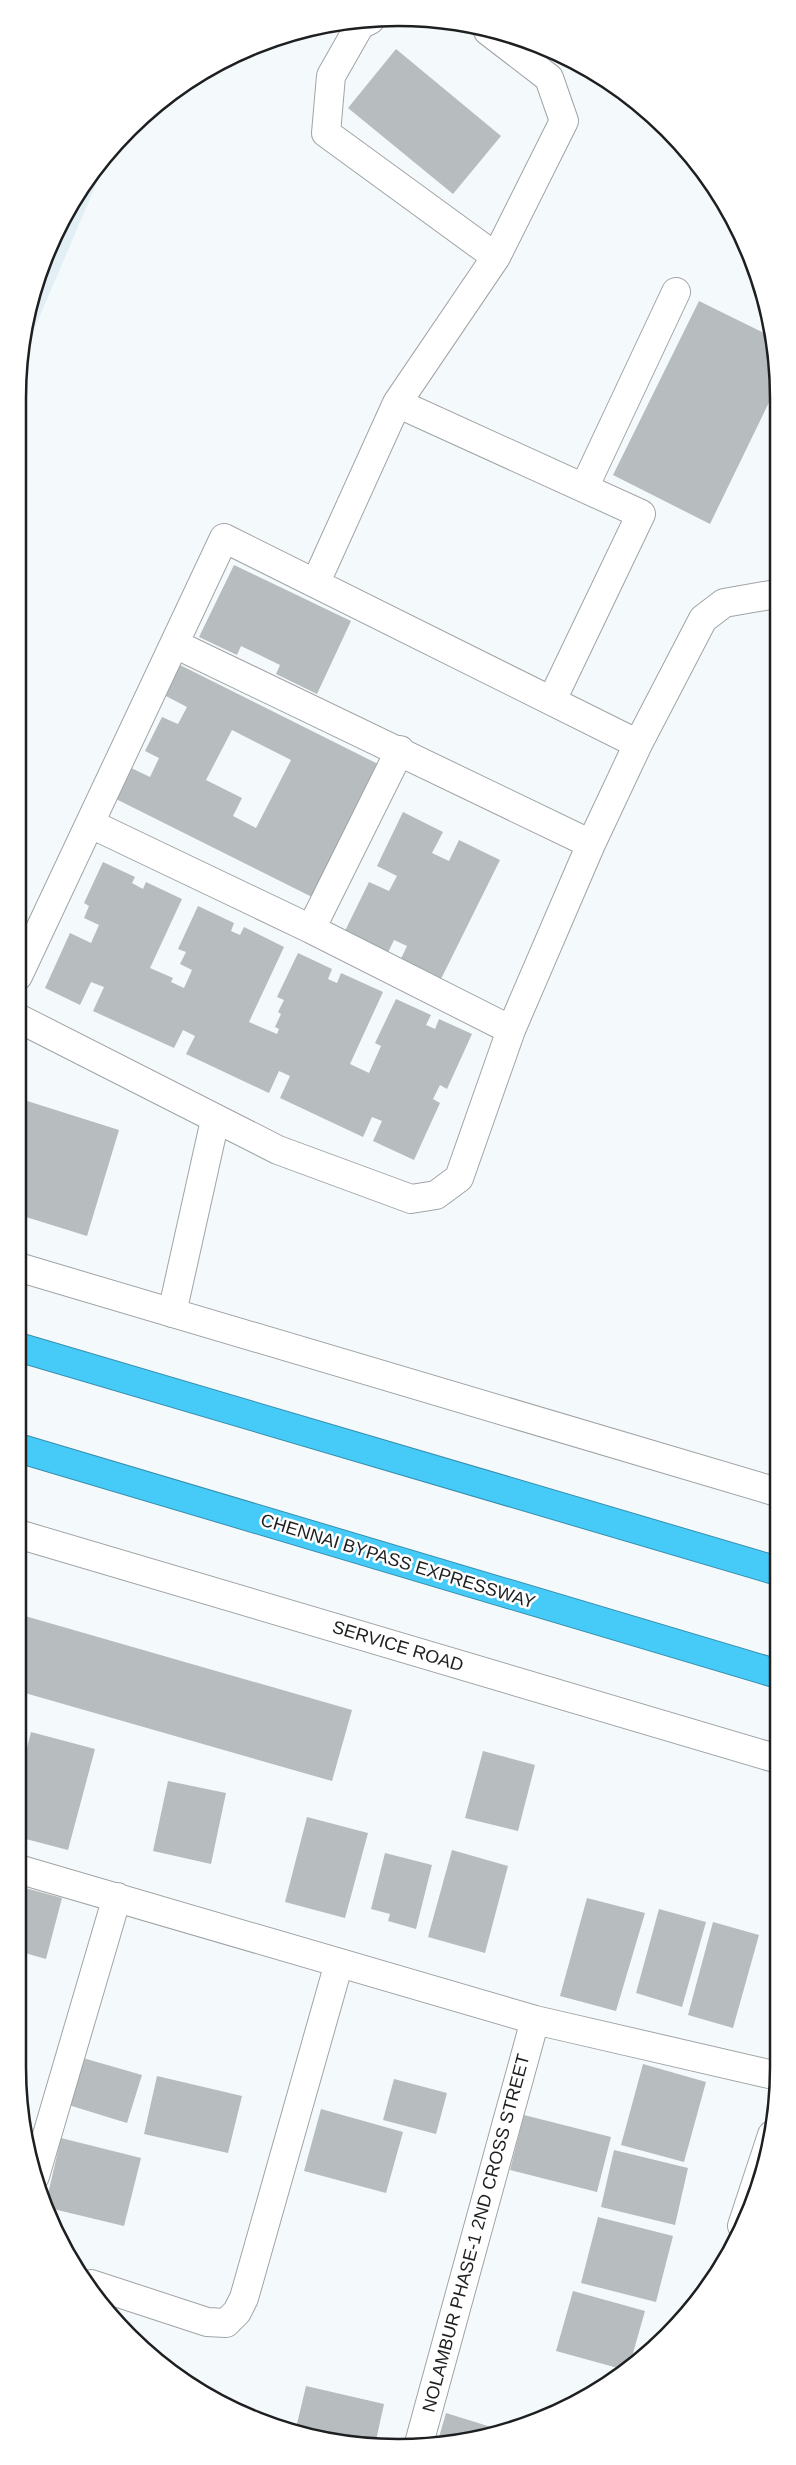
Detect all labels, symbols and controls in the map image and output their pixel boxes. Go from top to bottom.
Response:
street label: CHENNAI BYPASS EXPRESSWAY [258,1510,538,1612]
street label: SERVICE ROAD [330,1617,466,1675]
street label: NOLAMBUR PHASE-1 2ND CROSS STREET [418,2052,534,2414]

